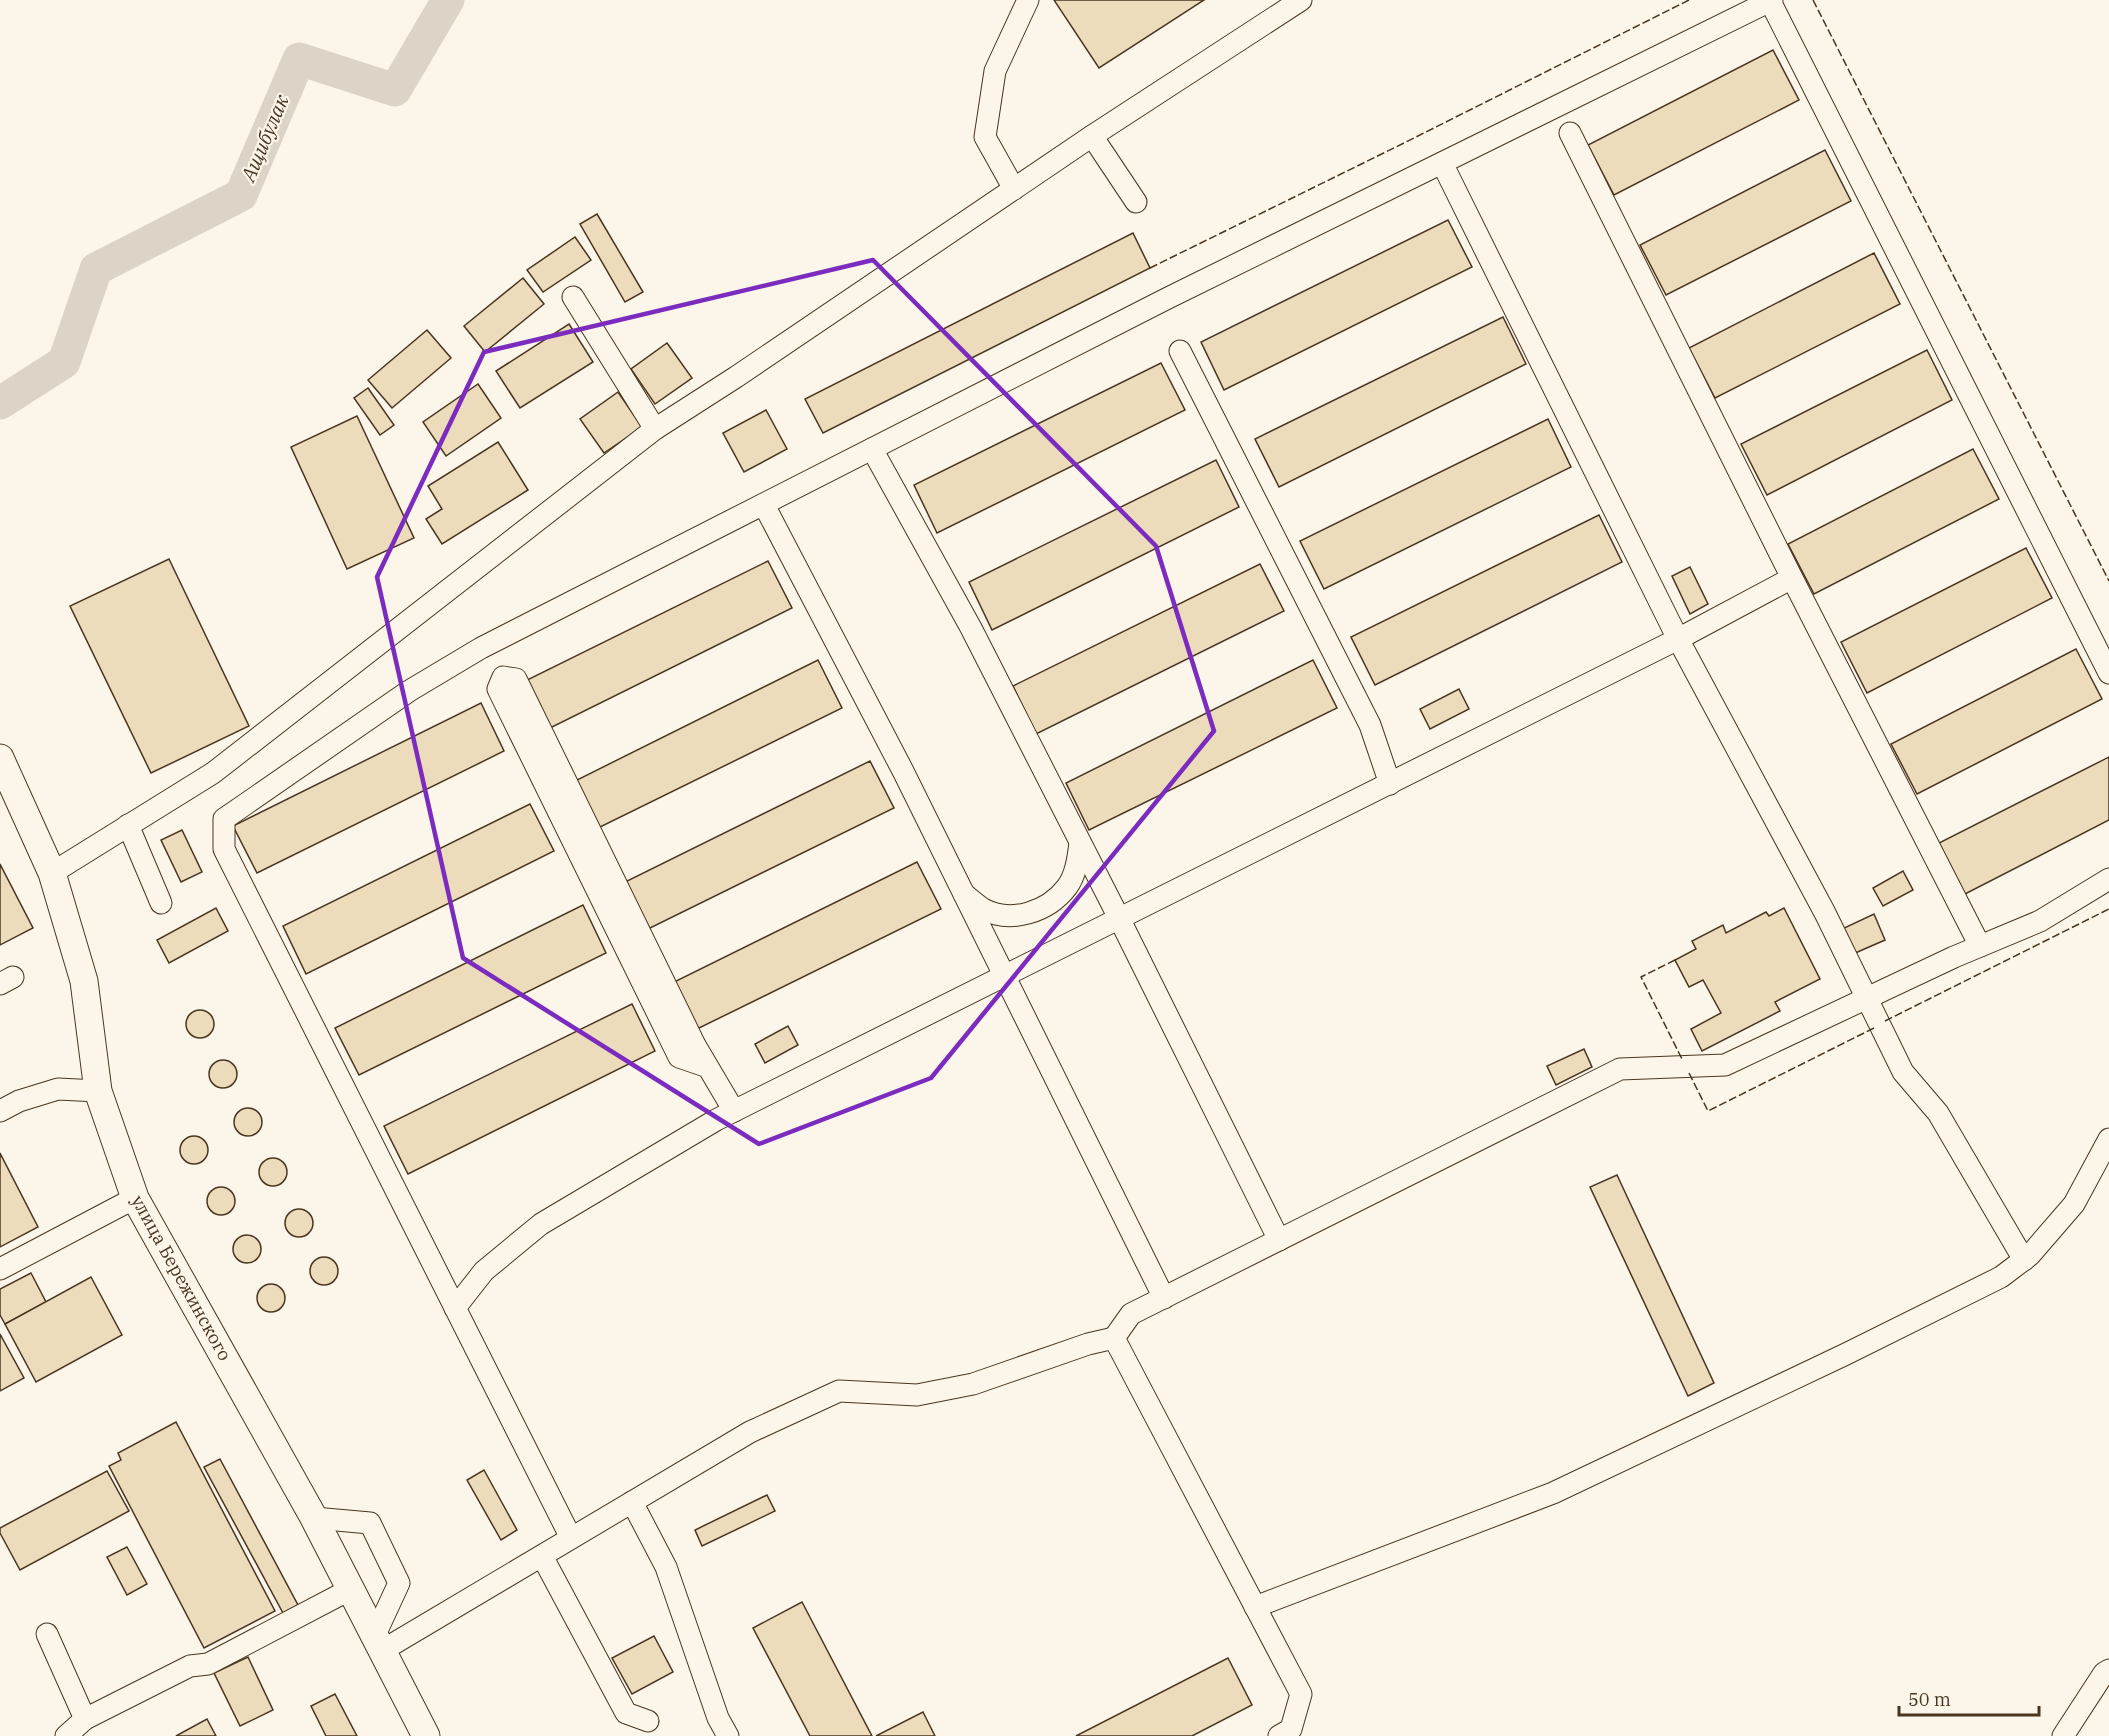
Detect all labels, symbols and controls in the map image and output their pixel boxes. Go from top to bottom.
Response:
water label: Ащибулак [233,90,295,187]
street label: улица Бережинского [126,1191,237,1365]
scale bar [1899,1679,2038,1717]
text: 50 m [1908,1688,1951,1711]

